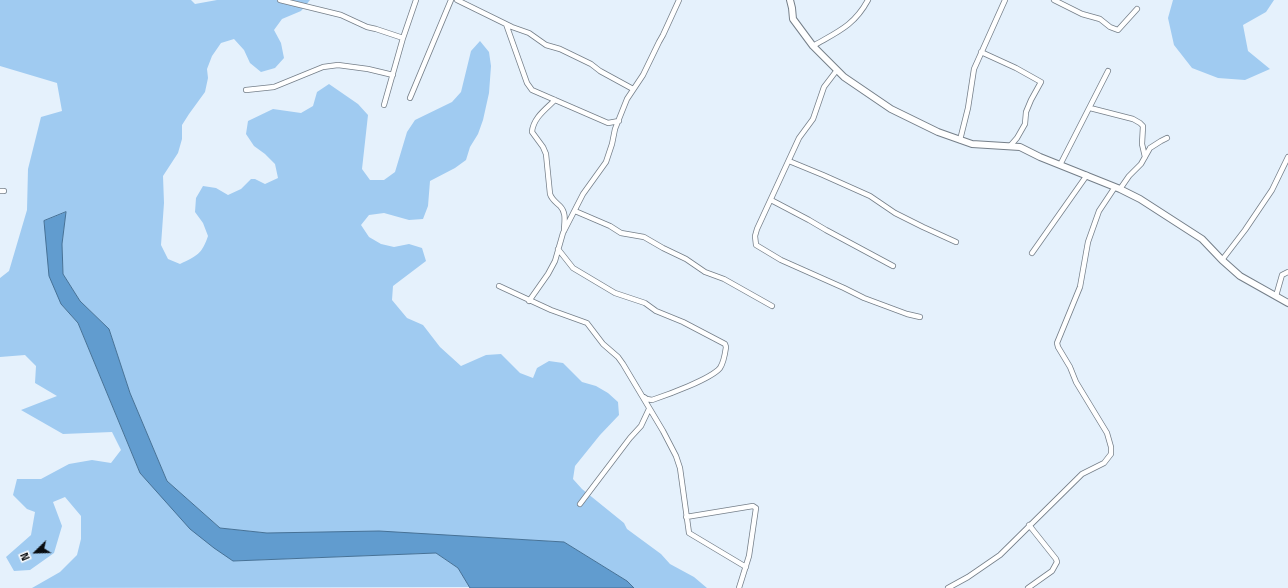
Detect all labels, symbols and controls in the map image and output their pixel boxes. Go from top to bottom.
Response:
north arrow [16,532,56,572]
text: N [16,550,34,563]

